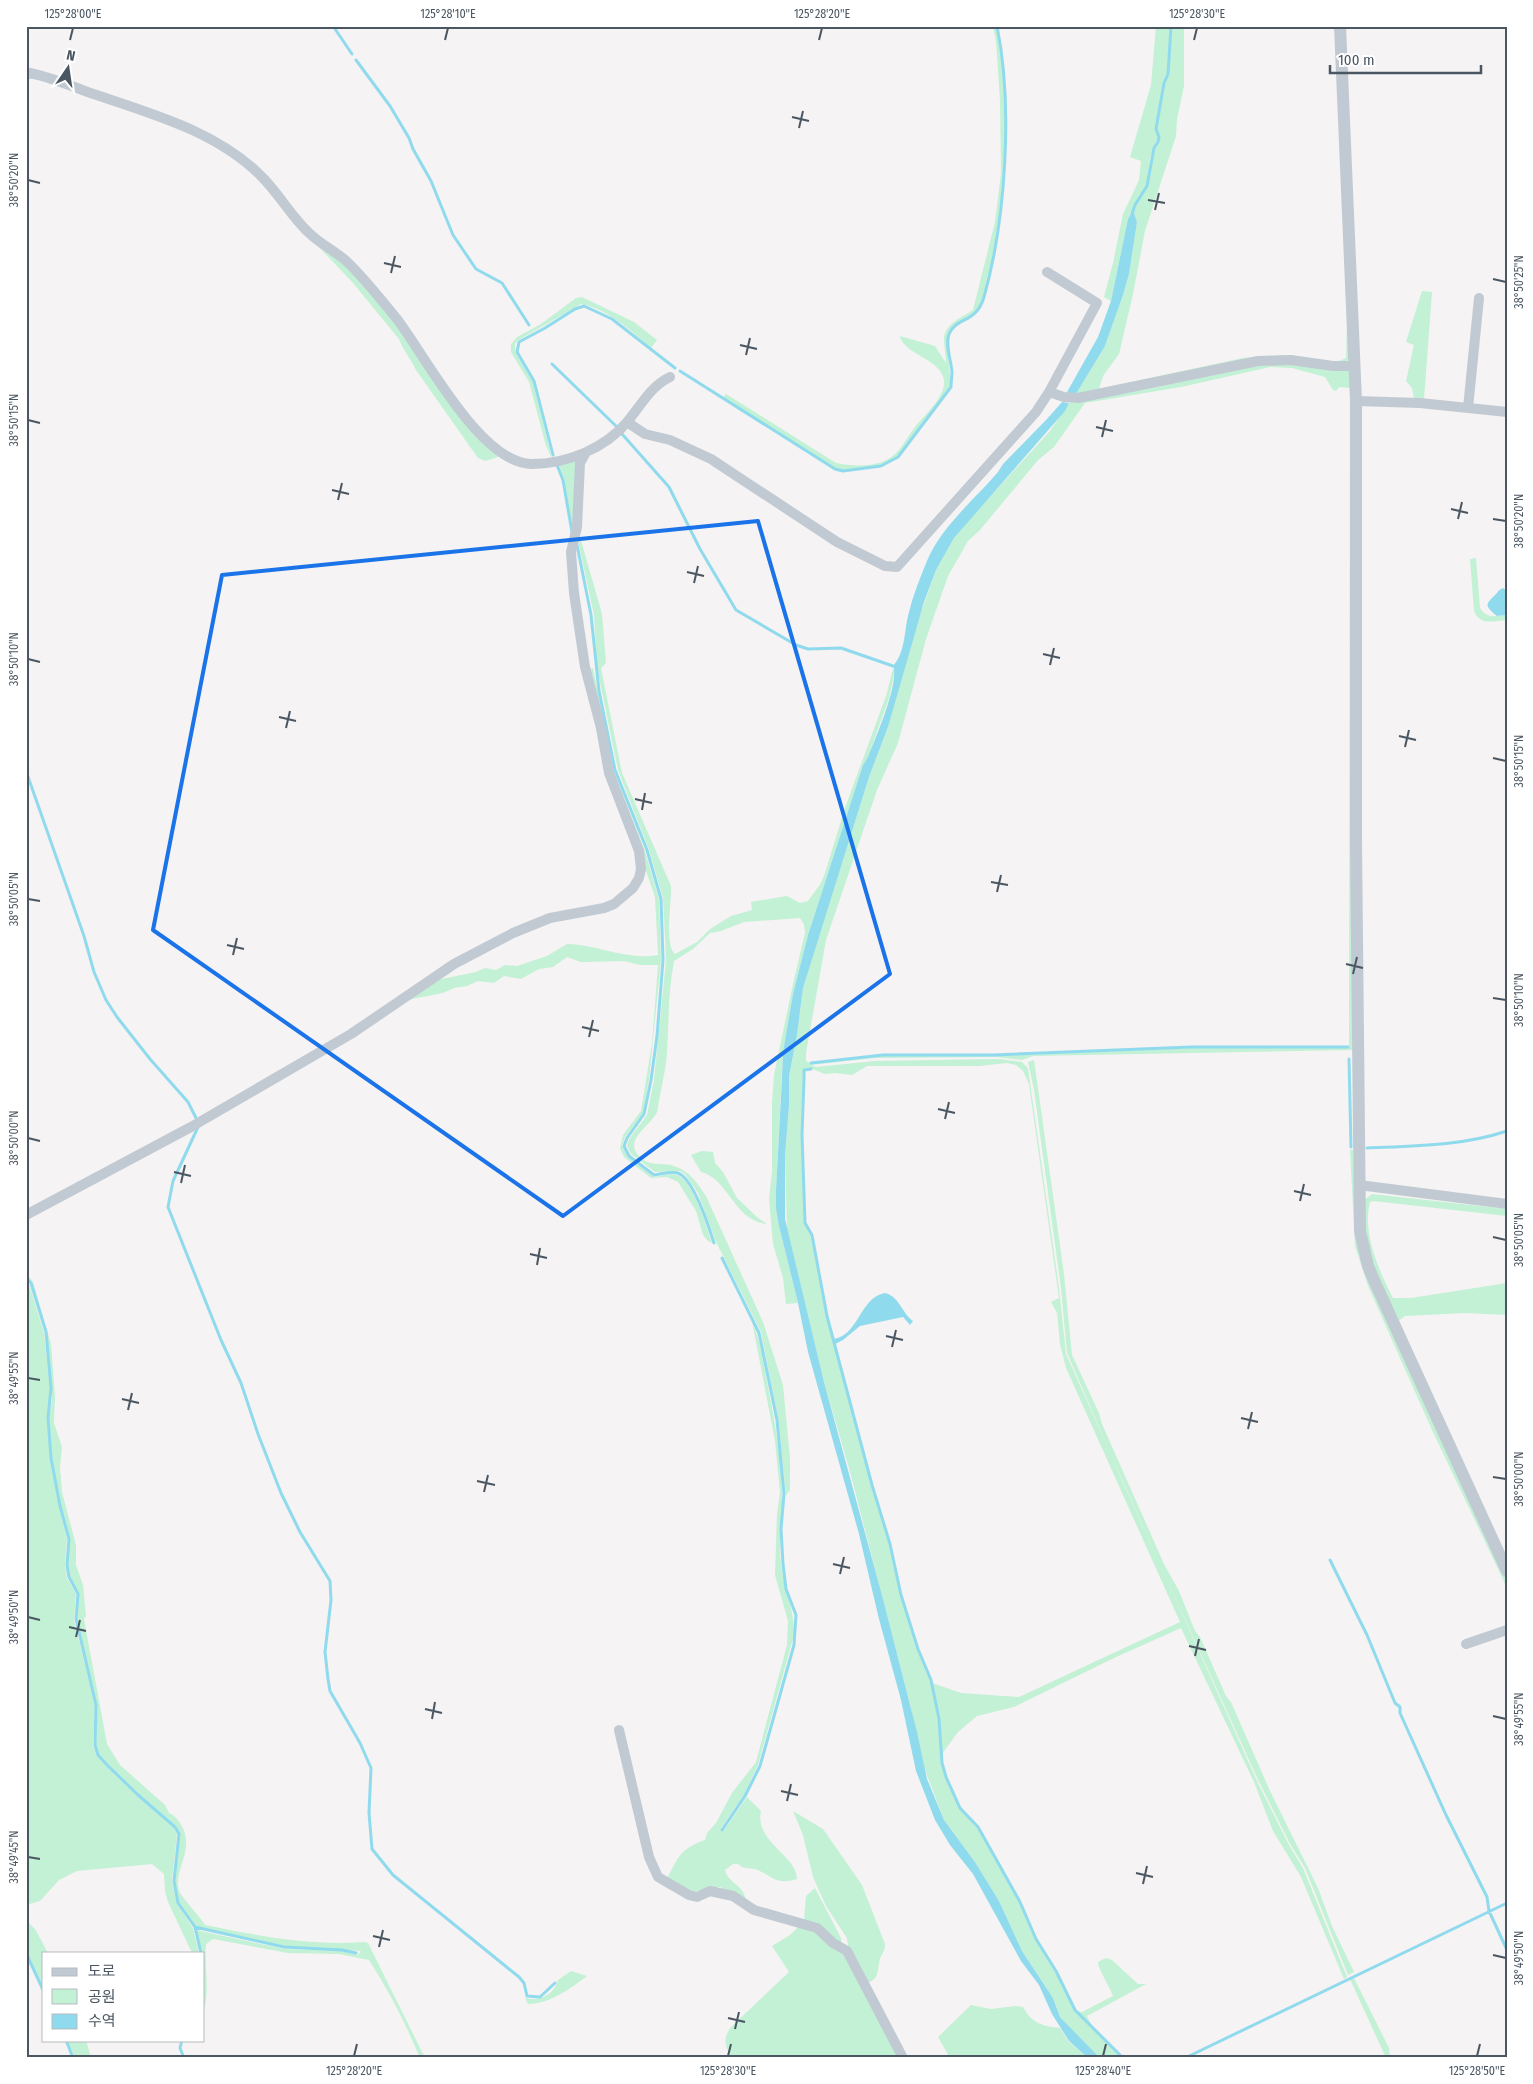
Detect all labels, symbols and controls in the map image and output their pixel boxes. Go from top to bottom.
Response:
text: 125°28'00"E [45,7,102,21]
text: 125°28'10"E [420,7,476,21]
text: 125°28'20"E [794,7,850,21]
text: 125°28'30"E [1169,7,1225,21]
north arrow [42,42,92,92]
scale bar [1330,42,1482,74]
text: N [65,47,77,65]
text: 100 m [1338,51,1375,69]
text: 38°50'20"N [7,153,21,207]
text: 38°50'25"N [1512,255,1526,309]
text: 38°50'15"N [7,394,21,446]
text: 38°50'20"N [1512,494,1526,548]
text: 38°50'10"N [7,632,21,686]
text: 38°50'15"N [1512,735,1526,787]
text: 38°50'05"N [7,872,21,926]
text: 38°50'10"N [1512,973,1526,1027]
text: 38°50'00"N [7,1110,21,1166]
text: 38°50'05"N [1512,1213,1526,1267]
text: 38°49'55"N [7,1351,21,1405]
text: 38°50'00"N [1512,1451,1526,1507]
text: 38°49'50"N [7,1590,21,1644]
text: 38°49'55"N [1512,1692,1526,1746]
text: 38°49'45"N [7,1830,21,1884]
text: 38°49'50"N [1512,1931,1526,1985]
legend [42,1952,205,2042]
text: 도로 [88,1962,116,1980]
text: 공원 [88,1988,116,2006]
text: 수역 [88,2012,116,2030]
text: 125°28'20"E [326,2064,382,2078]
text: 125°28'30"E [700,2064,756,2078]
text: 125°28'40"E [1075,2064,1131,2078]
text: 125°28'50"E [1449,2064,1506,2078]

